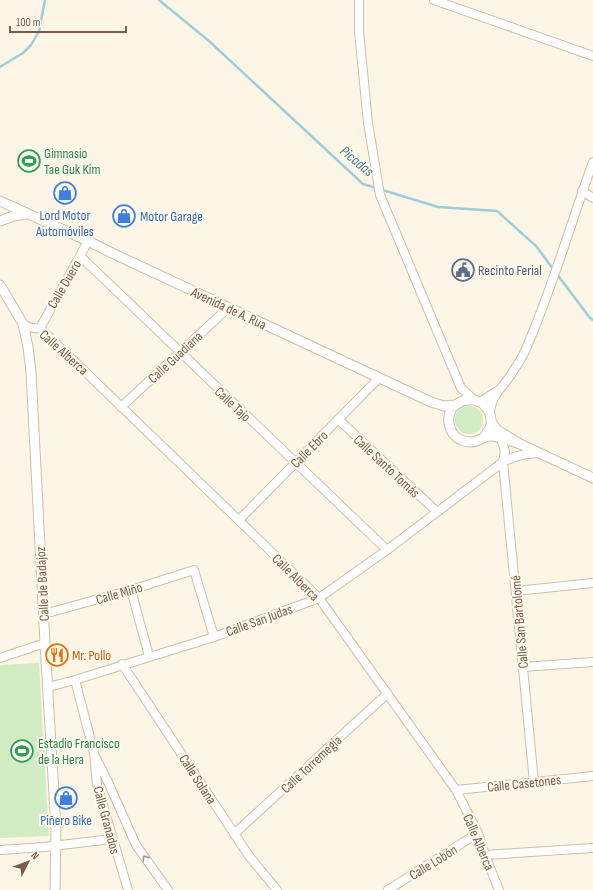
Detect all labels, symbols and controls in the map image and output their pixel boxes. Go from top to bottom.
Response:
scale bar [10,8,126,34]
text: 100 m [16,15,41,30]
water label: Picadas [336,142,378,181]
place label: Gimnasio Tae Guk Kim [44,145,100,178]
sports icon: Gimnasio Tae Guk Kim [16,148,42,174]
shop icon: Lord Motor Automóviles [52,180,78,206]
shop icon: Motor Garage [111,203,137,229]
place label: Lord Motor Automóviles [35,207,94,240]
place label: Motor Garage [140,208,203,225]
street label: Calle Duero [44,257,85,311]
public building icon: Recinto Ferial [450,257,476,283]
place label: Recinto Ferial [478,262,542,279]
street label: Avenida de A. Rua [187,283,269,333]
street label: Calle Alberca [36,326,92,379]
street label: Calle Guadiana [145,328,206,387]
street label: Calle Tajo [211,383,254,426]
street label: Calle Ebro [287,427,332,472]
street label: Calle Santo Tomás [350,431,423,501]
street label: Calle de Badajoz [32,546,53,622]
street label: Calle Alberca [268,550,323,605]
street label: Calle San Bartolomé [507,575,532,669]
street label: Calle Miño [94,579,145,608]
street label: Calle San Judas [224,601,295,640]
restaurant icon: Mr. Pollo [44,642,70,668]
place label: Mr. Pollo [72,647,111,664]
street label: Calle Torremegía [277,732,345,797]
place label: Estadio Francisco de la Hera [38,735,120,768]
sports icon: Estadio Francisco de la Hera [9,738,35,764]
street label: Calle Solana [175,751,220,807]
street label: Calle Casetones [486,771,562,796]
street label: Calle Granados [89,784,124,856]
shop icon: Piñero Bike [53,785,79,811]
street label: Calle Alberca [459,811,498,873]
place label: Piñero Bike [40,812,92,829]
street label: Calle Lobón [406,841,460,884]
north arrow [8,842,48,882]
text: N [28,849,42,862]
one-way arrow [143,856,150,863]

